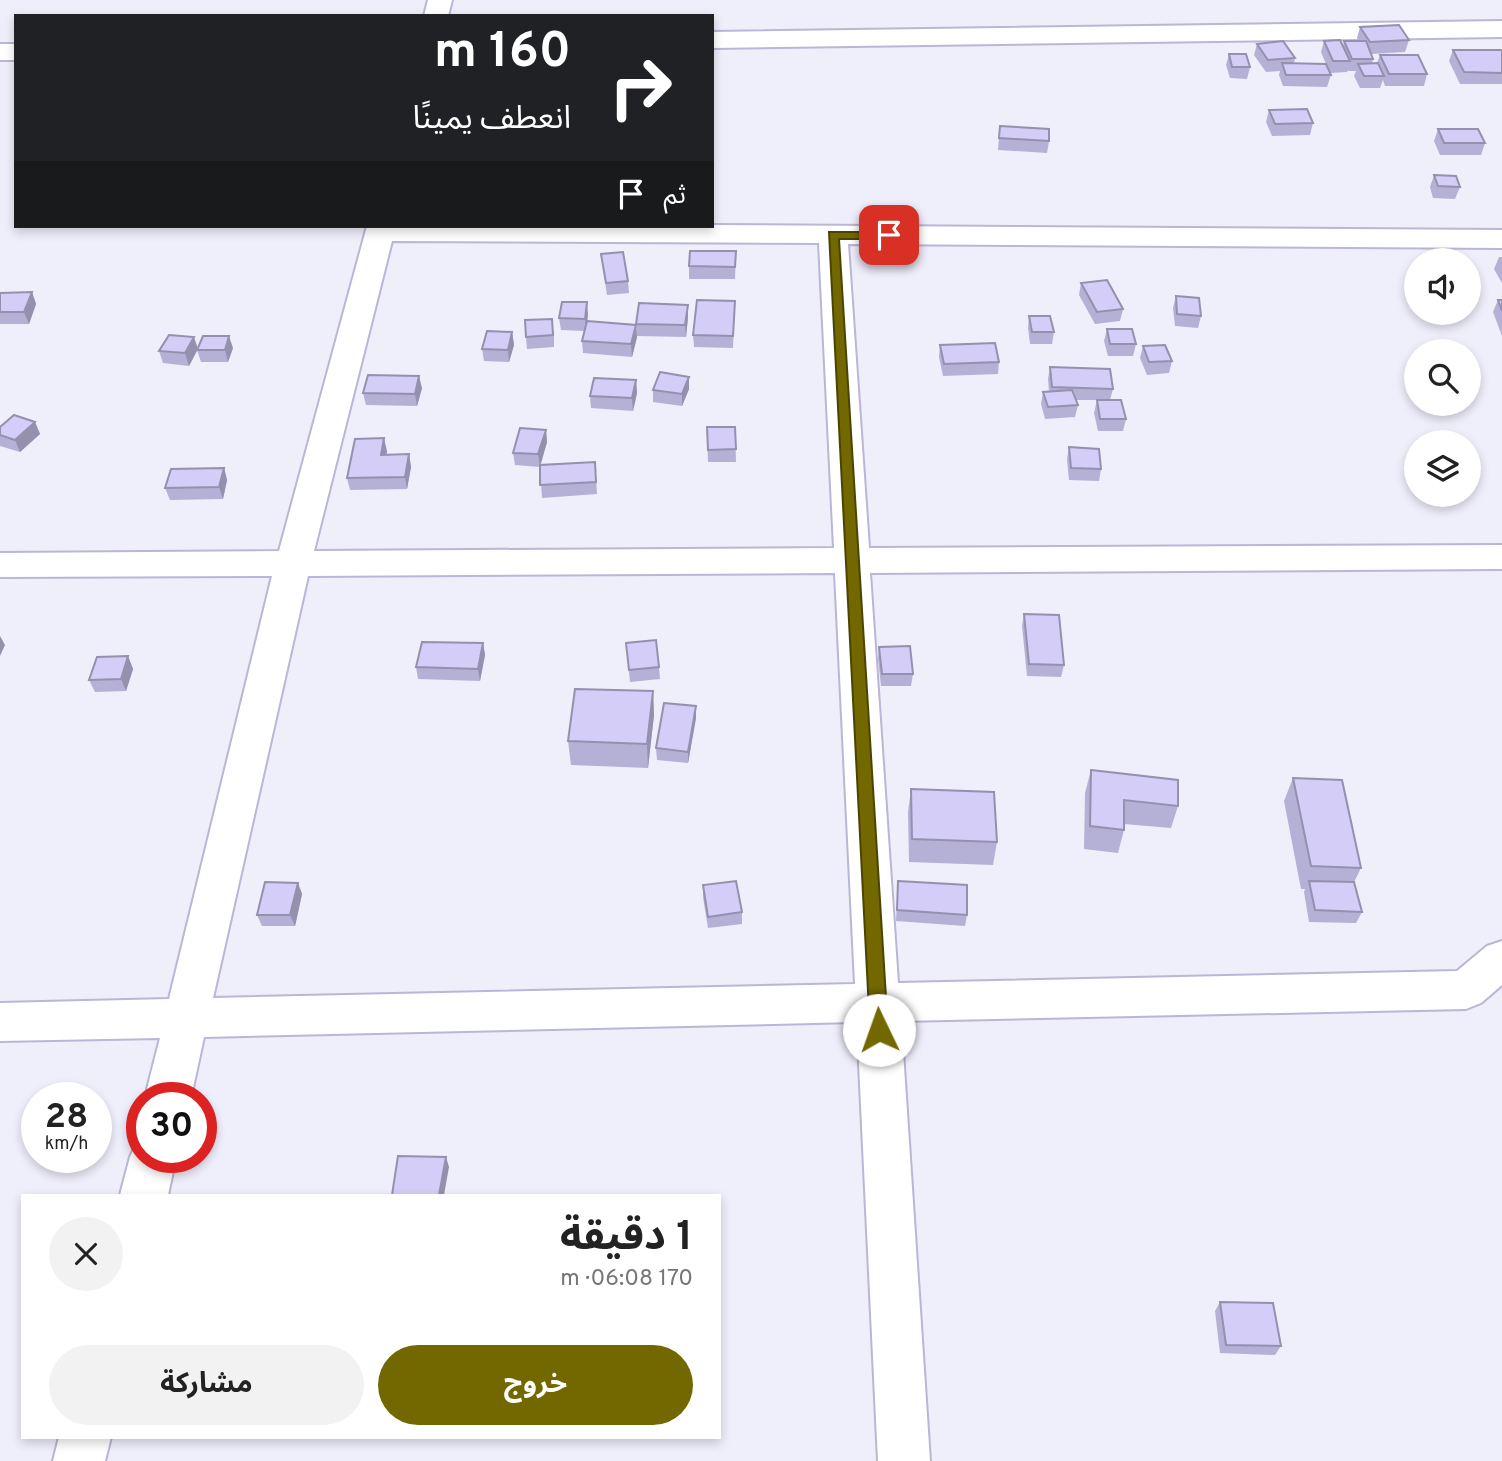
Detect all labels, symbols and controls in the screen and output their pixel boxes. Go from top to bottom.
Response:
text: 160 m [434,23,571,85]
icon: right [595,42,686,133]
text: انعطف يمينًا [412,100,571,140]
icon: arrive [612,175,650,213]
text: ثم [664,180,686,213]
pin [859,205,919,265]
icon: arrive [870,216,908,254]
map controls [1404,248,1481,507]
button: sound [1404,248,1481,325]
button: search [1404,339,1481,416]
button: layers [1404,430,1481,507]
position arrow [842,993,916,1067]
speed limit sign: 30 [126,1082,217,1173]
text: 28 [45,1096,88,1140]
text: km/h [45,1133,88,1156]
text: 1 دقيقة [560,1212,693,1265]
button: close [49,1217,123,1291]
text: 170 m · 06:08 [560,1265,693,1294]
button: مشاركة [49,1345,364,1425]
button: خروج [378,1345,693,1425]

